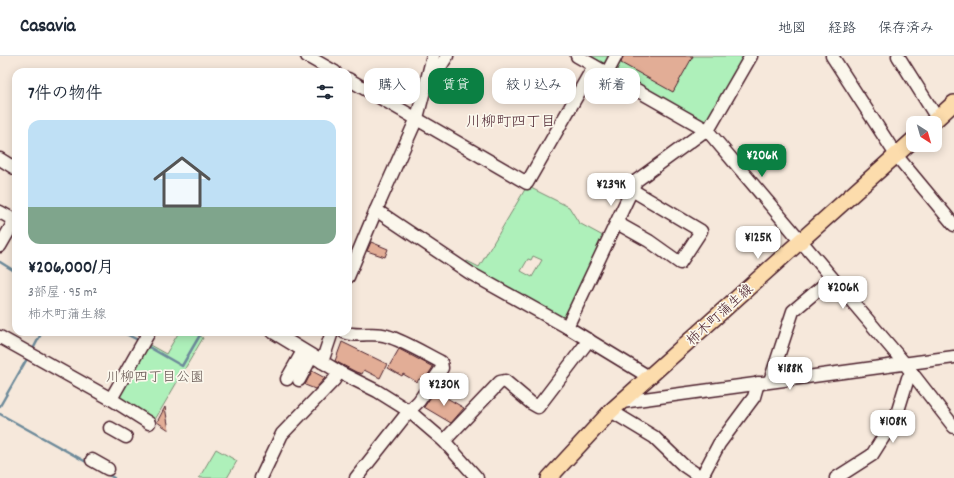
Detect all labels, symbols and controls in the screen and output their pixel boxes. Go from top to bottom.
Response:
text: Casavia [20,14,76,41]
text: 地図 [778,19,806,39]
text: 経路 [828,19,856,39]
text: 保存済み [878,19,934,39]
chip: 購入 [364,68,420,104]
chip: 賃貸 [428,68,484,104]
chip: 絞り込み [492,68,576,104]
chip: 新着 [584,68,640,104]
icon: filters [314,81,336,103]
text: 7件の物件 [28,83,103,107]
district label: 川柳町四丁目 [466,112,556,134]
north arrow [906,116,942,152]
map controls [906,116,942,152]
pin: ¥206K [734,144,790,178]
icon: home [146,146,218,218]
text: ¥206K [746,147,778,166]
pin: ¥239K [583,173,639,207]
text: ¥239K [596,176,626,195]
pin: ¥125K [730,226,786,260]
text: ¥125K [745,229,771,248]
text: ¥206,000/月 [28,257,114,281]
pin: ¥206K [815,276,871,310]
text: ¥206K [827,279,859,298]
street label: 柿木町蒲生線 [682,280,758,351]
text: 3部屋 · 95 m² [28,284,97,303]
text: 柿木町蒲生線 [28,306,106,325]
pin: ¥188K [762,357,818,391]
text: ¥188K [777,360,803,379]
park label: 川柳四丁目公園 [106,368,204,388]
pin: ¥230K [416,373,472,407]
text: ¥230K [429,376,459,395]
pin: ¥108K [865,410,921,444]
text: ¥108K [879,413,907,432]

